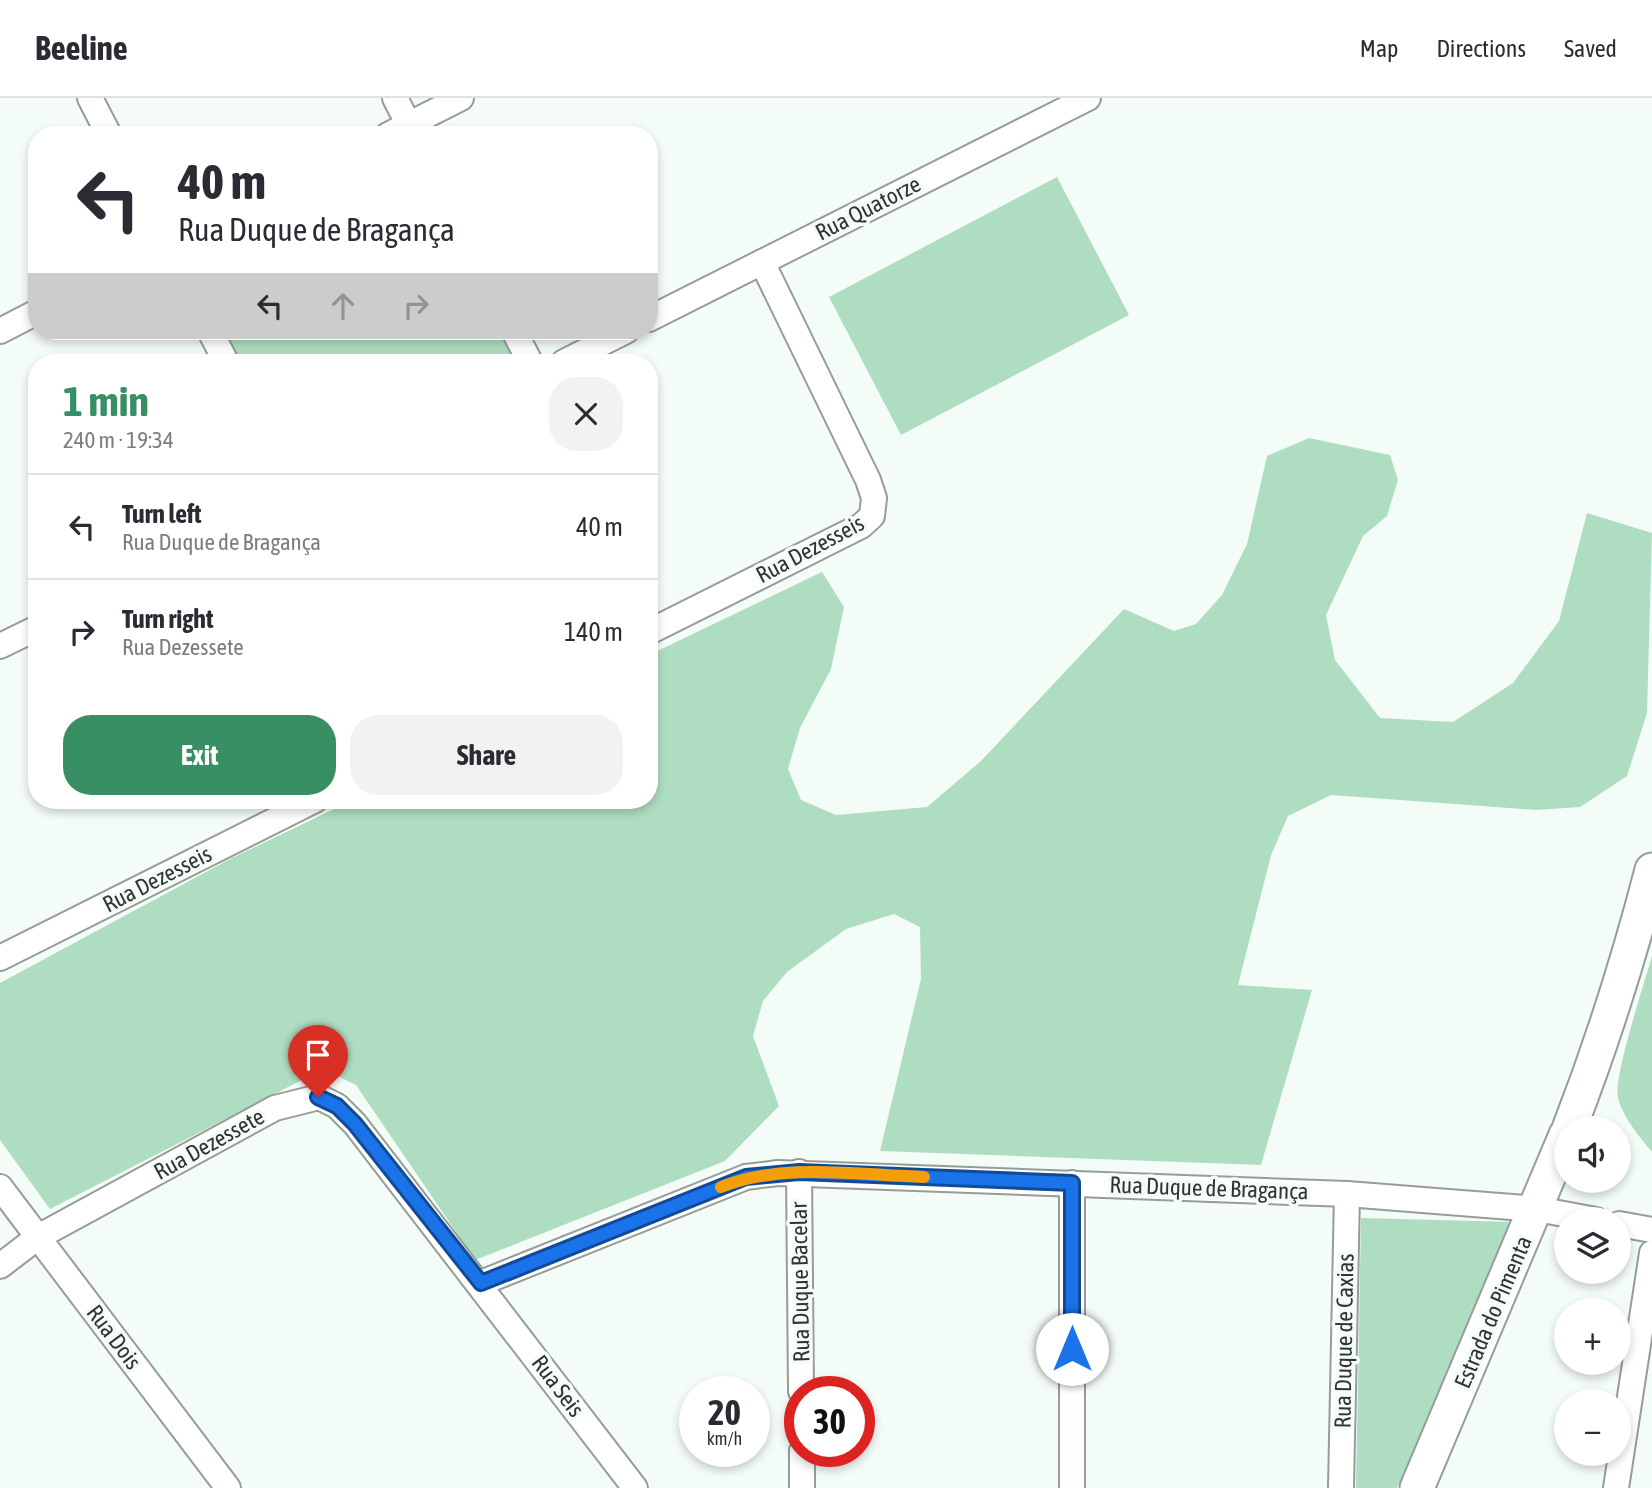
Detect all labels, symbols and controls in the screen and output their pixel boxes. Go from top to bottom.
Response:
text: Beeline [35,29,128,67]
text: Map [1360,35,1398,62]
text: Directions [1436,35,1526,62]
text: Saved [1564,35,1617,62]
text: 40 m [178,153,266,209]
icon: left [63,154,154,245]
street label: Rua Quatorze [811,170,925,246]
text: Rua Duque de Bragança [178,211,455,248]
icon: left [251,287,289,325]
icon: ahead [324,287,362,325]
icon: right [397,287,435,325]
text: 1 min [63,377,149,425]
button: close [549,377,623,451]
text: 240 m · 19:34 [63,427,174,453]
text: Turn left [122,499,202,529]
icon: left [63,508,101,546]
street label: Rua Dezesseis [752,510,868,588]
text: 40 m [576,512,623,542]
text: Rua Duque de Bragança [122,529,321,555]
text: Turn right [122,604,213,634]
icon: right [63,613,101,651]
text: 140 m [564,617,623,647]
text: Rua Dezessete [122,634,244,660]
button: Exit [63,715,336,795]
button: Share [350,715,623,795]
street label: Rua Dezesseis [98,841,216,917]
pin [288,1025,348,1097]
icon: arrive [299,1036,337,1074]
street label: Rua Dezessete [149,1103,269,1185]
map controls [1554,1116,1631,1466]
button: sound [1554,1116,1631,1193]
street label: Rua Duque de Bragança [1109,1172,1309,1204]
street label: Rua Duque Bacelar [786,1200,814,1362]
button: layers [1554,1207,1631,1284]
street label: Estrada do Pimenta [1449,1232,1537,1392]
street label: Rua Duque de Caxias [1329,1253,1359,1429]
button: + [1554,1298,1631,1375]
street label: Rua Dois [81,1300,147,1374]
position arrow [1035,1312,1109,1386]
street label: Rua Seis [527,1350,589,1422]
speed limit sign: 30 [784,1376,875,1467]
button: − [1554,1389,1631,1466]
text: 20 [708,1392,741,1432]
text: km/h [707,1428,742,1449]

